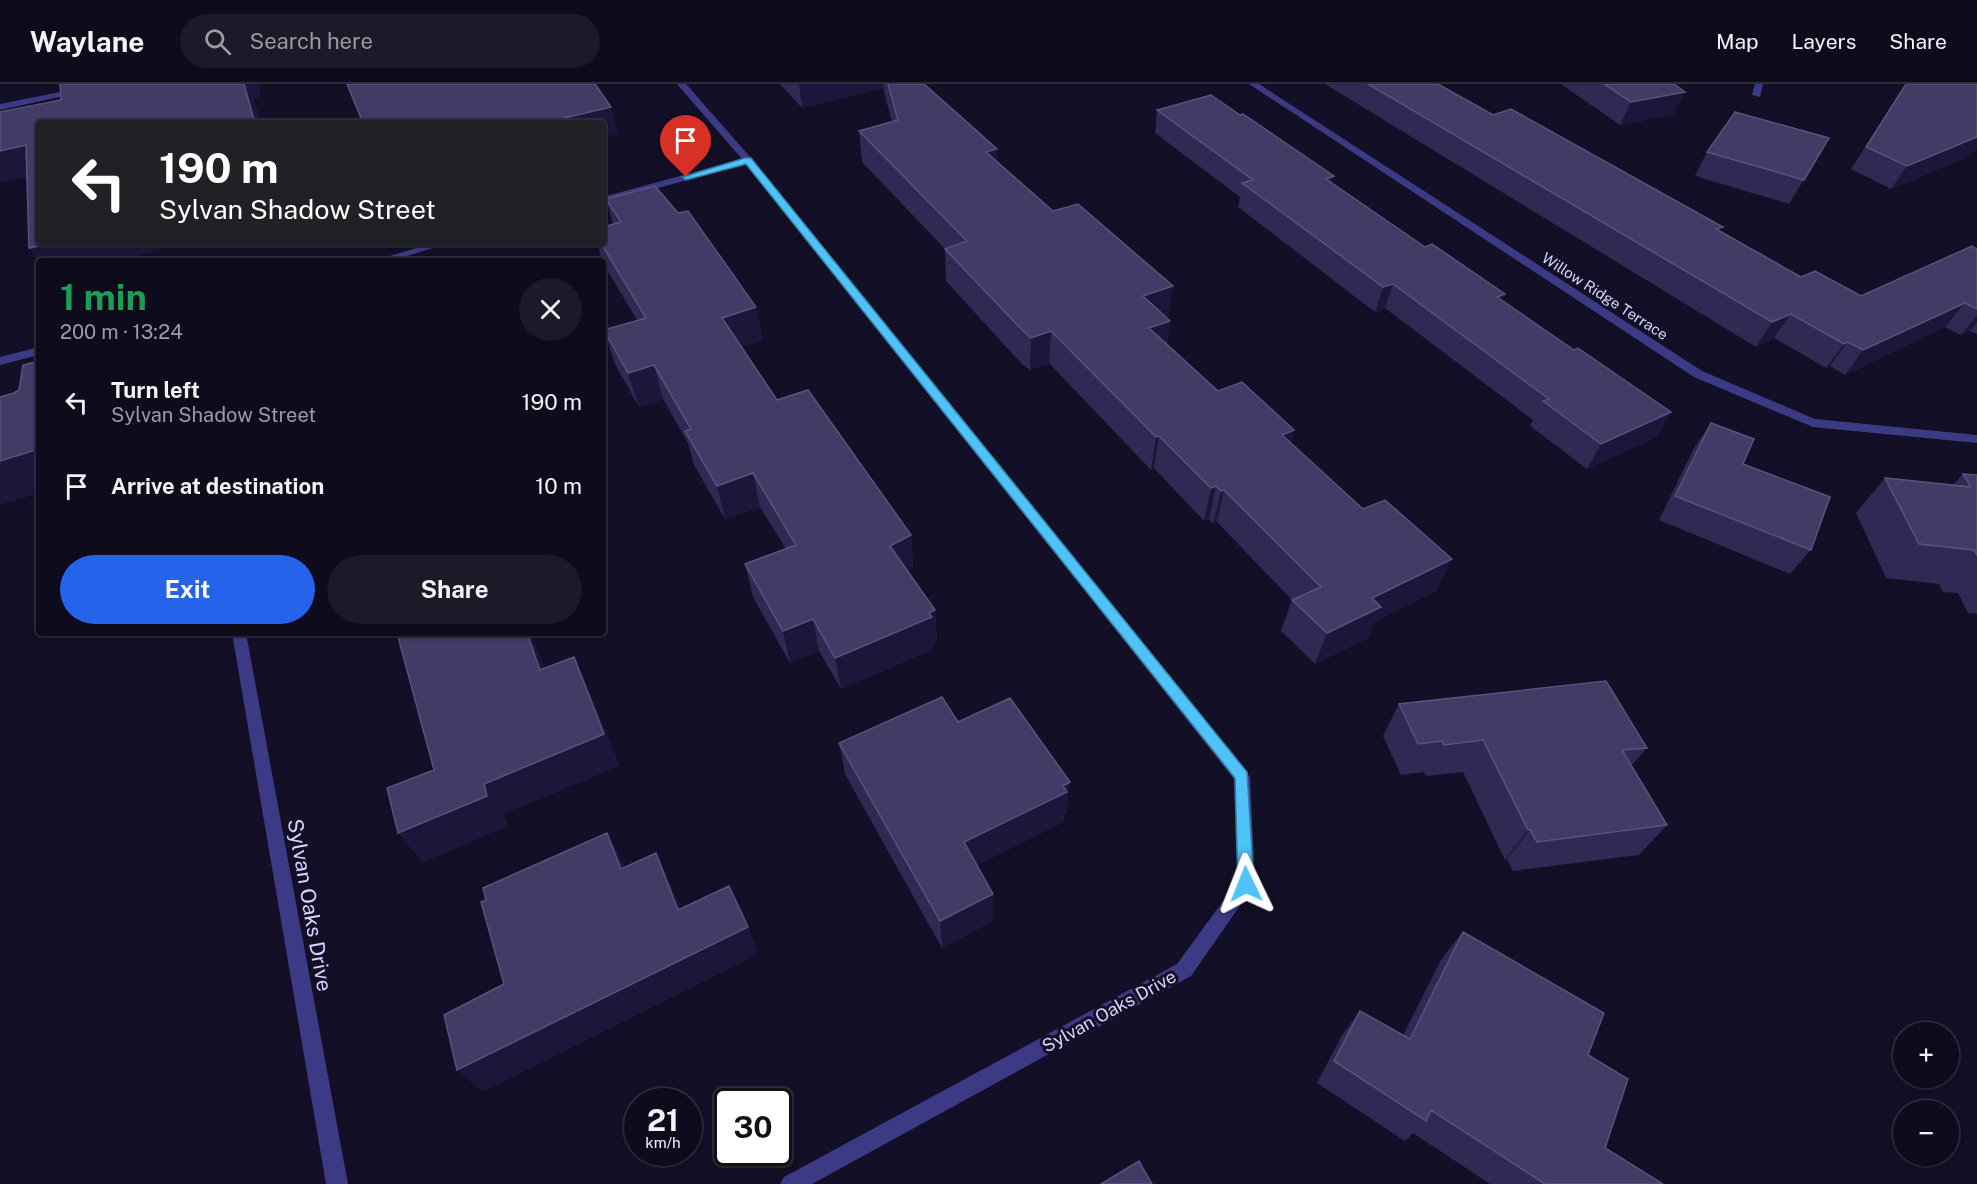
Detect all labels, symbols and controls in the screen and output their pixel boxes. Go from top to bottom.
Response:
search box [180,14,600,68]
text: Waylane [30,25,144,58]
icon: search [201,25,234,58]
text: Search here [249,28,373,54]
text: Map [1716,29,1759,54]
text: Layers [1792,29,1856,54]
text: Share [1889,29,1947,54]
pin [660,115,711,177]
icon: arrive [669,124,702,157]
text: 190 m [159,143,279,192]
icon: left [60,144,138,222]
text: Sylvan Shadow Street [159,193,436,225]
street label: Willow Ridge Terrace [1539,249,1671,343]
text: 1 min [60,276,147,318]
button: close [519,278,582,341]
text: 200 m · 13:24 [60,320,183,344]
text: Turn left [111,377,200,403]
icon: left [60,386,93,419]
text: 190 m [522,389,582,415]
text: Sylvan Shadow Street [111,403,316,427]
icon: arrive [60,470,93,503]
text: Arrive at destination [111,473,324,499]
text: 10 m [535,473,582,499]
button: Exit [60,555,315,624]
button: Share [327,555,582,624]
street label: Sylvan Oaks Drive [283,817,337,993]
position arrow [1214,852,1278,916]
street label: Sylvan Oaks Drive [1038,965,1180,1057]
map controls [1893,1022,1959,1166]
button: + [1893,1022,1959,1088]
speed limit sign: 30 [714,1088,792,1166]
button: − [1893,1100,1959,1166]
text: 21 [647,1102,679,1138]
text: km/h [645,1134,681,1151]

